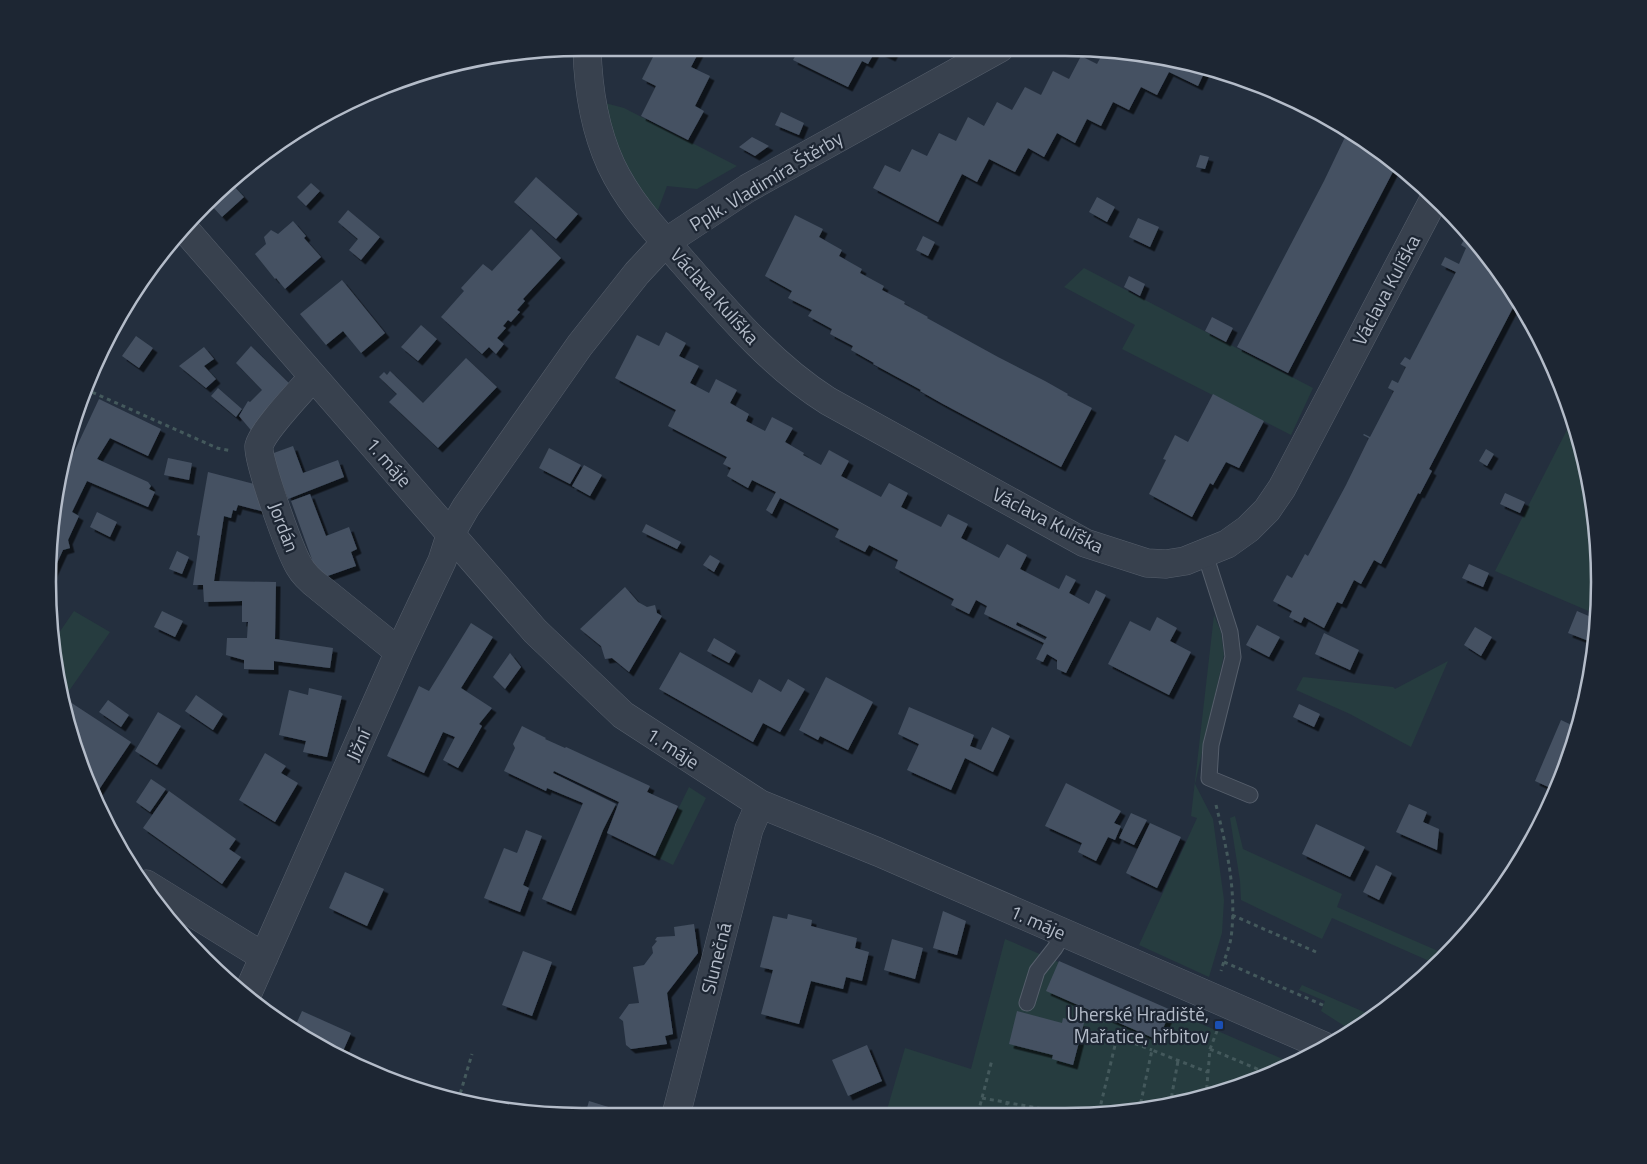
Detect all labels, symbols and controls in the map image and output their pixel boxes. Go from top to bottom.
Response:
street label: Pplk. Vladimíra Štěrby [683,123,848,238]
street label: Václava Kulíška [1344,229,1427,350]
street label: Václava Kulíška [664,241,767,351]
street label: 1. máje [359,430,419,493]
street label: Václava Kulíška [988,479,1109,560]
street label: Jordán [262,498,307,556]
street label: 1. máje [641,720,706,776]
street label: Jižní [338,722,378,766]
street label: 1. máje [1006,896,1071,947]
street label: Slunečná [693,919,738,997]
place label: Uherské Hradiště, Mařatice, hřbitov [1066,999,1209,1050]
marker: Uherské Hradiště, Mařatice, hřbitov [1213,1019,1225,1031]

